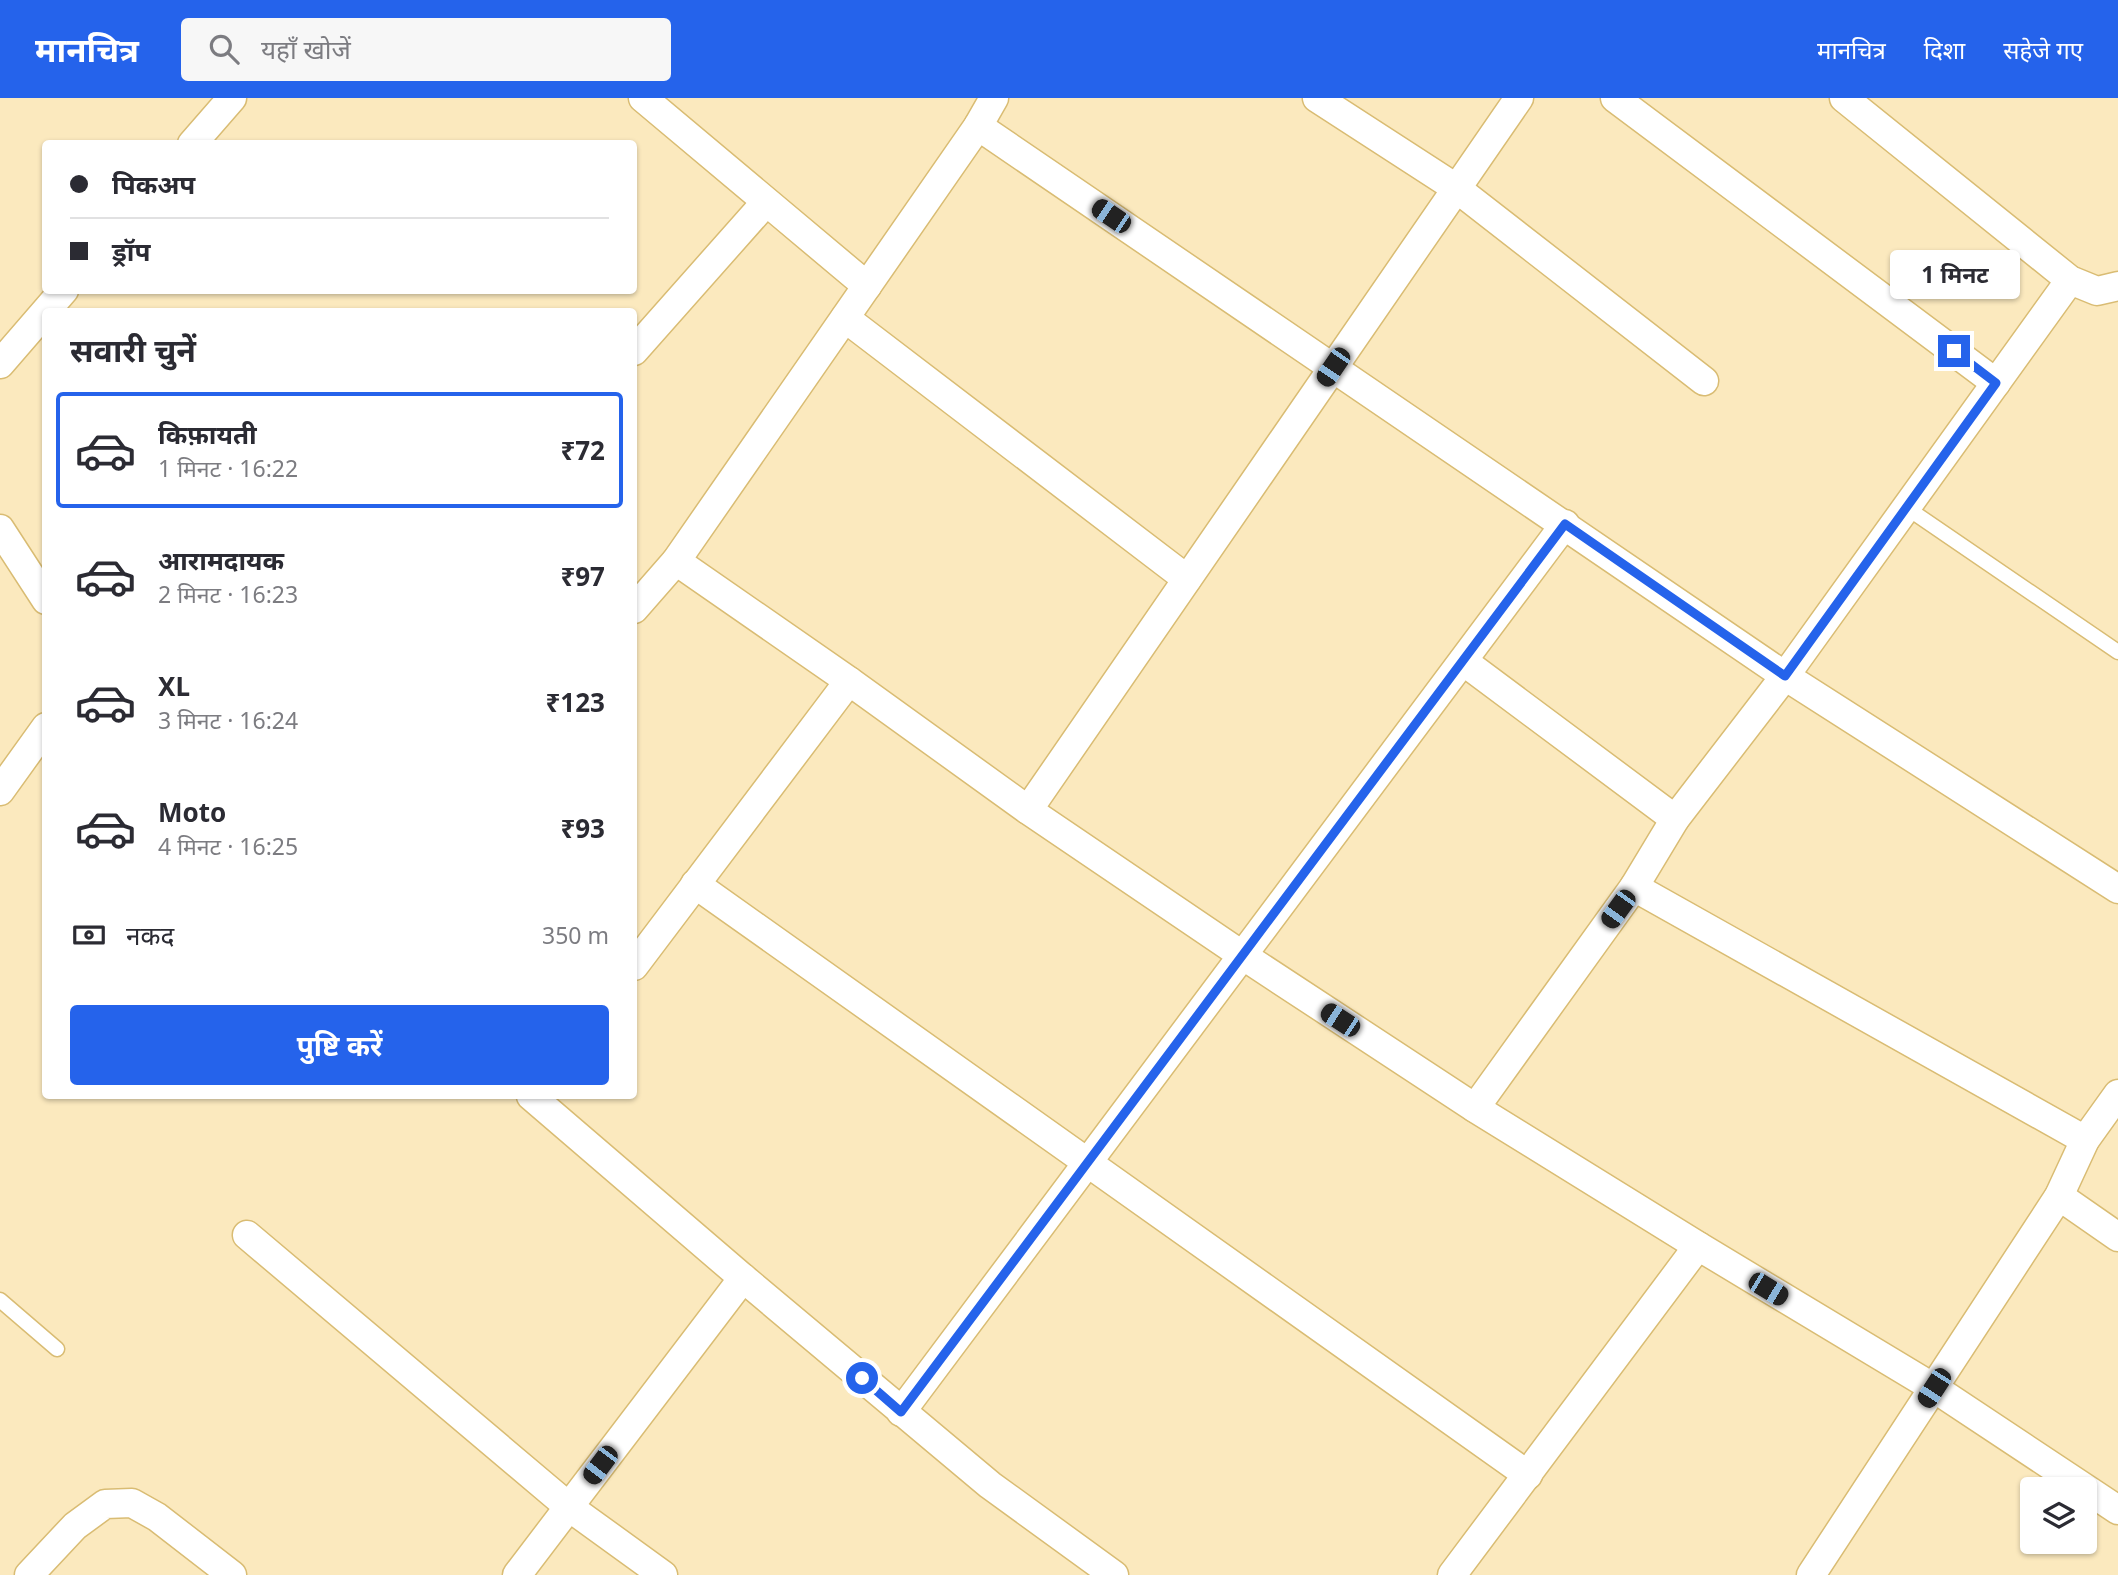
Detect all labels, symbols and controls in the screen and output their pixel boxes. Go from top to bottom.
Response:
search box [181,18,671,81]
text: मानचित्र [35,27,139,72]
icon: search [205,30,243,68]
text: यहाँ खोजें [261,31,351,67]
text: मानचित्र [1817,33,1886,66]
text: दिशा [1924,33,1965,66]
text: सहेजे गए [2003,33,2083,66]
text: पिकअप [112,166,195,202]
car [1088,196,1135,236]
text: ड्रॉप [112,233,150,269]
callout: 1 मिनट [1889,250,2019,299]
text: 1 मिनट [1921,258,1989,290]
text: सवारी चुनें [70,328,196,371]
route end [1938,335,1970,367]
car [1313,344,1354,390]
text: किफ़ायती [158,416,257,452]
icon: car [74,419,137,482]
text: ₹72 [560,432,605,468]
text: 1 मिनट · 16:22 [158,452,298,484]
text: आरामदायक [158,542,284,578]
icon: car [74,545,137,608]
text: ₹97 [560,558,605,594]
text: 2 मिनट · 16:23 [158,578,298,610]
text: XL [158,668,190,704]
icon: car [74,671,137,734]
text: ₹123 [546,684,605,720]
text: 3 मिनट · 16:24 [158,704,298,736]
text: Moto [158,794,226,830]
icon: car [74,797,137,860]
text: ₹93 [560,810,605,846]
text: 4 मिनट · 16:25 [158,830,298,862]
car [1598,886,1639,932]
icon: cash [70,916,108,954]
text: नकद [126,917,174,953]
text: 350 m [542,919,609,951]
car [1317,1000,1364,1040]
button: पुष्टि करें [70,1005,609,1085]
car [1745,1269,1792,1309]
route start [846,1362,878,1394]
car [1914,1365,1955,1411]
car [579,1442,622,1488]
map controls [2020,1477,2097,1554]
button: layers [2020,1477,2097,1554]

